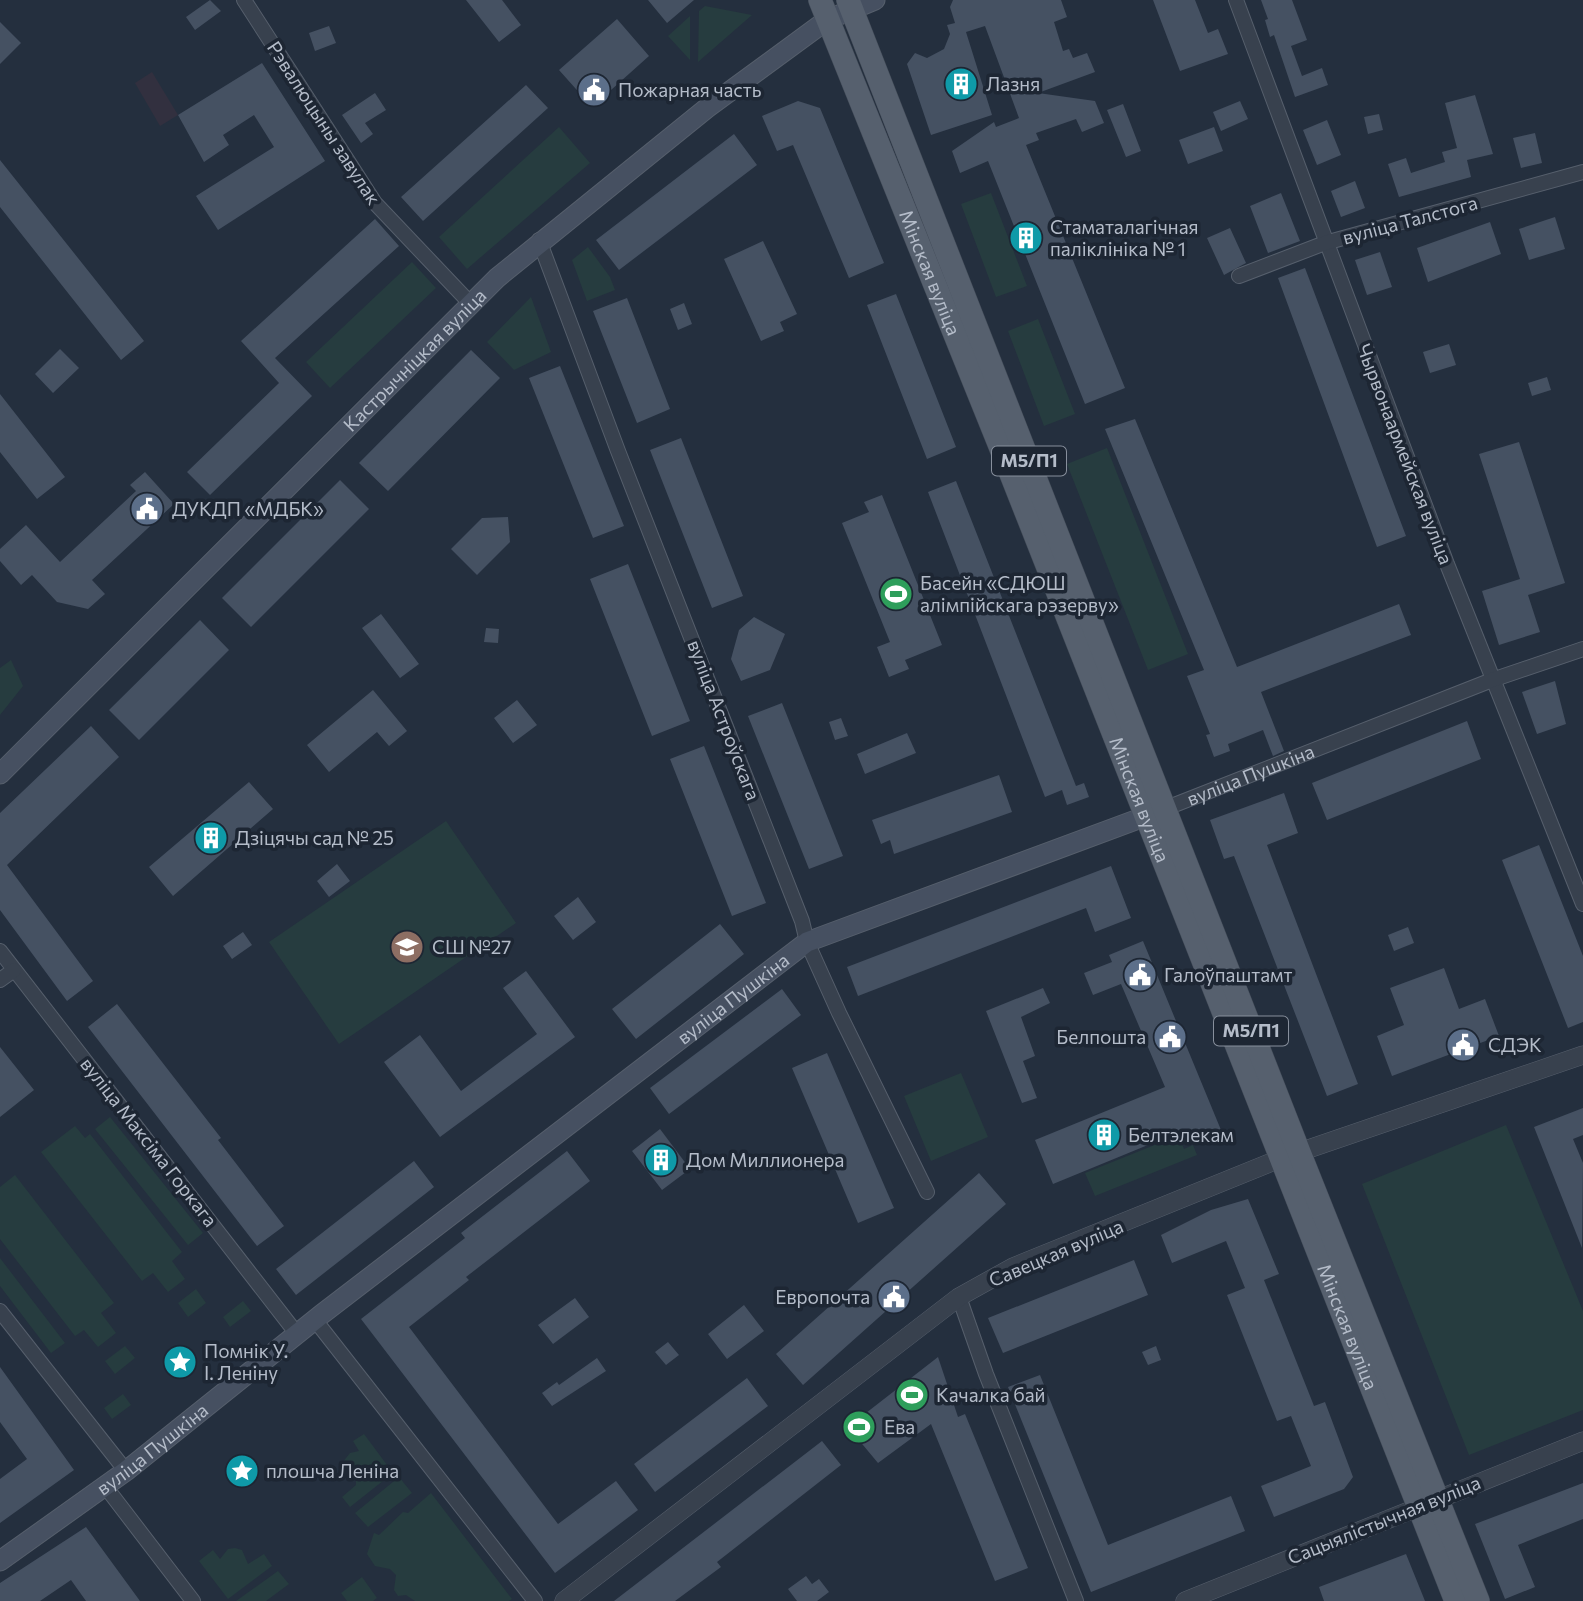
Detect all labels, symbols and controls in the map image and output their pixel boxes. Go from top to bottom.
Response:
street label: Рэвалюцыны завулак [263,37,386,209]
building icon: Лазня [942,65,980,103]
public building icon: Пожарная часть [575,71,613,109]
place label: Лазня [986,72,1040,95]
place label: Пожарная часть [618,78,762,101]
street label: вуліца Талстога [1340,190,1480,249]
street label: Мінская вуліца [895,206,966,338]
place label: Стаматалагічная паліклініка № 1 [1050,215,1198,260]
building icon: Стаматалагічная паліклініка № 1 [1007,219,1045,257]
street label: Кастрычніцкая вуліца [338,284,491,436]
street label: Чырвонаармейская вуліца [1353,340,1458,567]
road number: М5/П1 [992,447,1066,476]
public building icon: ДУКДП «МДБК» [128,490,166,528]
place label: ДУКДП «МДБК» [172,497,324,520]
place label: Басейн «СДЮШ алімпійскага рэзерву» [920,571,1119,616]
sports icon: Басейн «СДЮШ алімпійскага рэзерву» [877,575,915,613]
street label: вуліца Астроўскага [683,636,766,803]
street label: Мінская вуліца [1105,733,1175,865]
street label: вуліца Пушкіна [1183,739,1317,810]
building icon: Дзіцячы сад № 25 [192,819,230,857]
place label: Дзіцячы сад № 25 [235,826,394,849]
school or university icon: СШ №27 [388,928,426,966]
place label: СШ №27 [432,935,511,958]
street label: вуліца Пушкіна [672,948,793,1049]
public building icon: Галоўпаштамт [1121,956,1159,994]
place label: Галоўпаштамт [1164,963,1292,986]
road number: М5/П1 [1214,1016,1288,1046]
public building icon: Белпошта [1151,1018,1189,1056]
place label: Белпошта [1056,1025,1146,1048]
public building icon: СДЭК [1444,1026,1482,1064]
place label: СДЭК [1488,1033,1542,1056]
street label: вуліца Максіма Горкага [76,1052,223,1231]
building icon: Белтэлекам [1085,1116,1123,1154]
place label: Белтэлекам [1128,1123,1234,1146]
building icon: Дом Миллионера [642,1141,680,1179]
place label: Дом Миллионера [686,1148,844,1171]
street label: Савецкая вуліца [985,1214,1126,1291]
street label: Мінская вуліца [1313,1261,1383,1393]
public building icon: Европочта [875,1278,913,1316]
place label: Европочта [775,1285,870,1308]
place label: Помнік У. І. Леніну [204,1339,288,1384]
place icon: Помнік У. І. Леніну [161,1343,199,1381]
sports icon: Качалка бай [893,1376,931,1414]
place label: Качалка бай [936,1383,1045,1406]
street label: вуліца Пушкіна [92,1398,212,1499]
sports icon: Ева [840,1408,878,1446]
place label: Ева [884,1415,915,1438]
place icon: плошча Леніна [223,1452,261,1490]
place label: плошча Леніна [266,1459,399,1482]
street label: Сацыялістычная вуліца [1284,1470,1484,1569]

